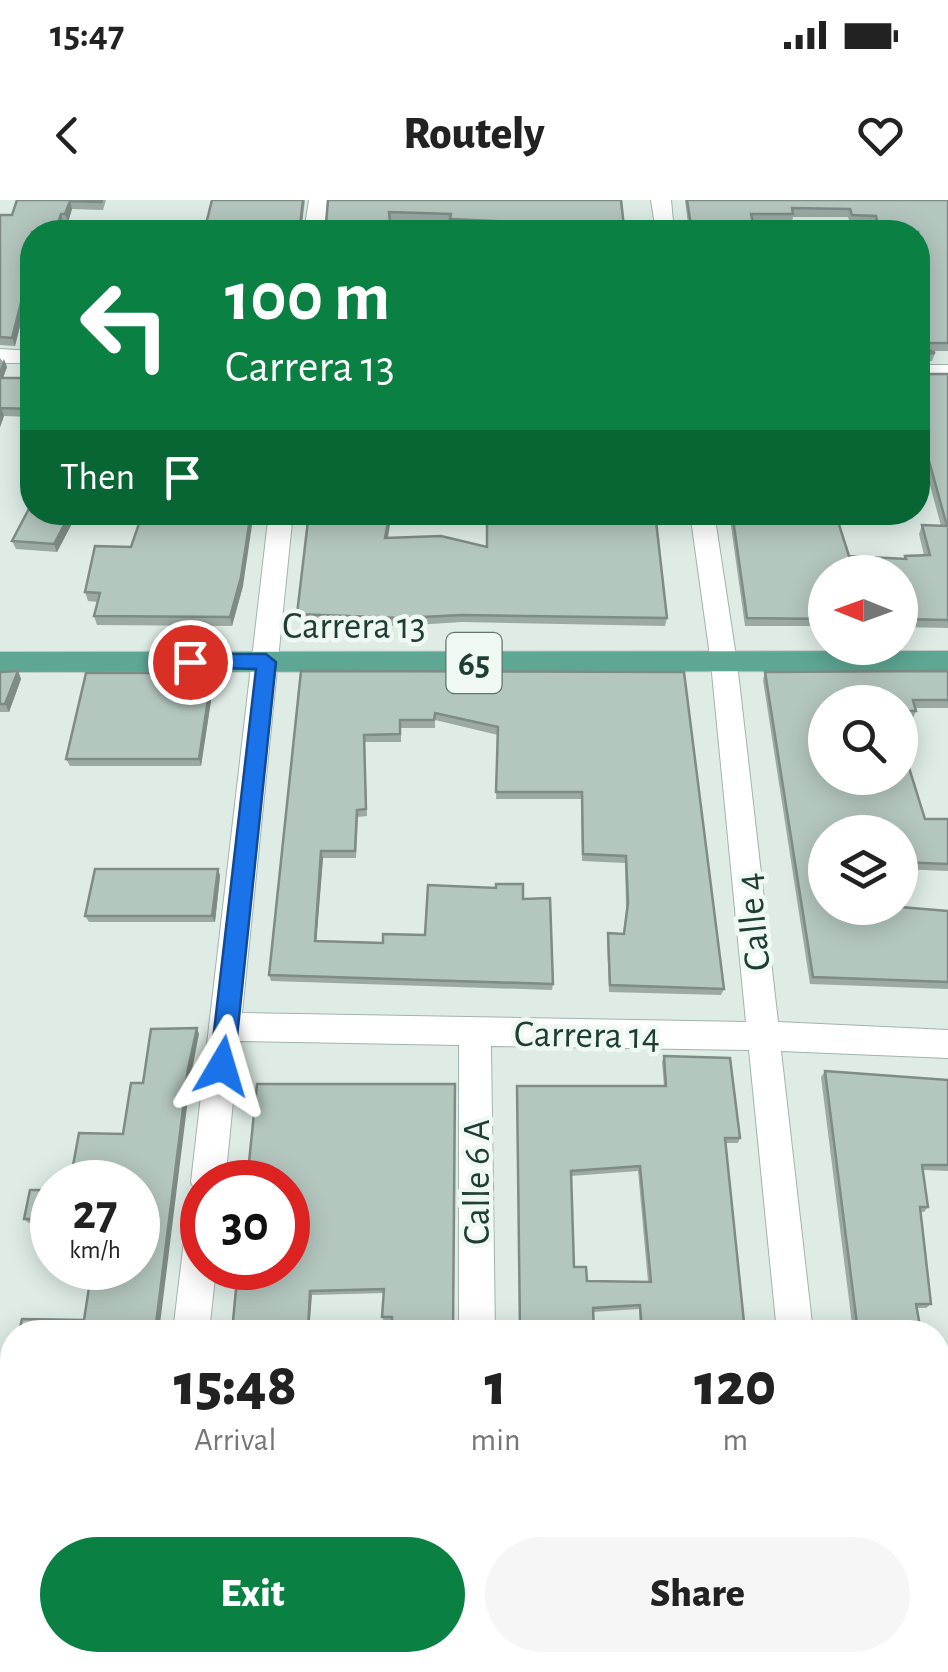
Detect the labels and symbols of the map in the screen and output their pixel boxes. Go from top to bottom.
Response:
north arrow [808,555,918,665]
street label: Carrera 13 [282,608,426,646]
pin [148,620,233,705]
road number: 65 [446,633,502,693]
street label: Calle 4 [730,871,778,973]
position arrow [170,1014,274,1118]
street label: Carrera 14 [514,1016,660,1056]
street label: Calle 6 A [459,1119,497,1245]
speed limit sign: 30 [180,1160,310,1290]

